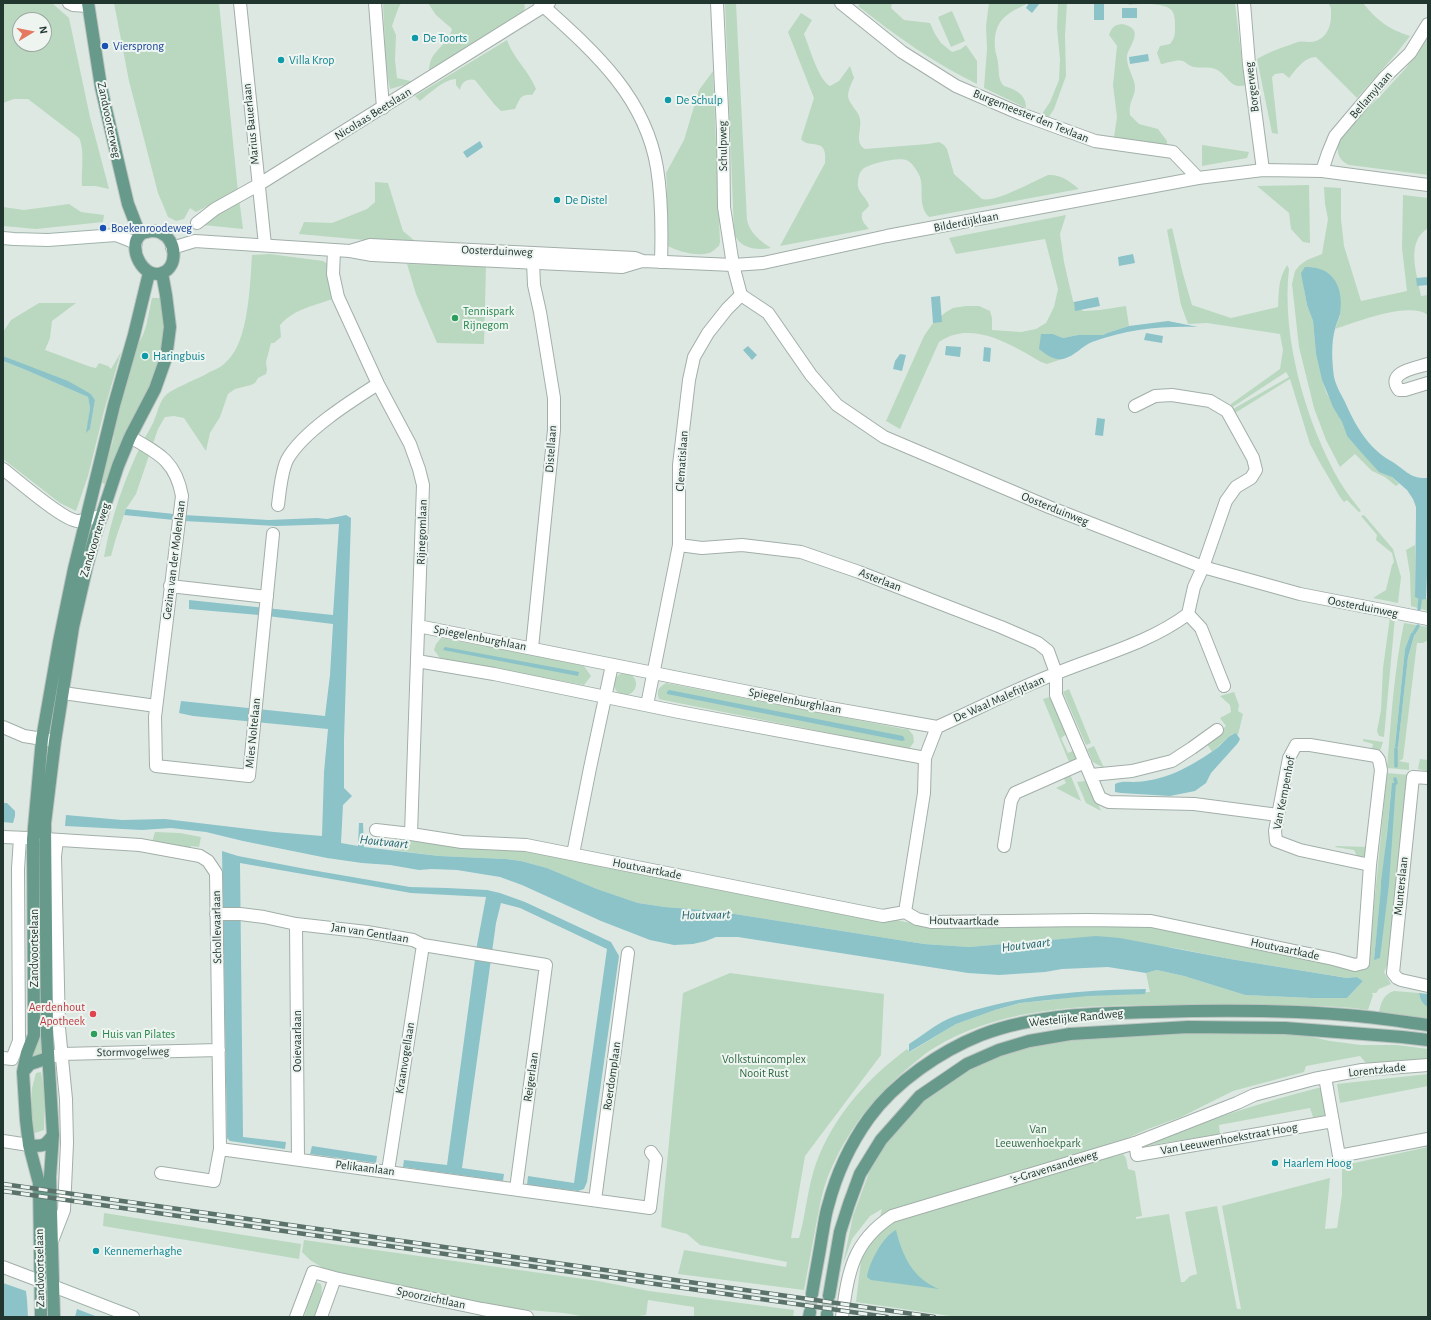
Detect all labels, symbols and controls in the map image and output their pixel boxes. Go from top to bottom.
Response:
north arrow [12,12,52,52]
text: N [37,25,49,35]
place label: De Toorts [423,31,467,45]
marker: De Toorts [410,33,420,43]
place label: Viersprong [113,39,164,53]
marker: Viersprong [100,41,110,51]
place label: Villa Krop [289,53,334,67]
marker: Villa Krop [276,55,286,65]
street label: Borgerweg [1242,61,1262,113]
street label: Bellamylaan [1347,68,1395,122]
street label: Zandvoorterweg [94,81,124,159]
street label: Marius Bauerlaan [240,83,262,165]
street label: Nicolaas Beetslaan [332,85,414,143]
street label: Burgemeester den Texlaan [971,86,1091,146]
place label: De Schulp [676,93,723,107]
marker: De Schulp [663,95,673,105]
street label: Schulpweg [715,121,731,171]
place label: De Distel [565,193,608,207]
marker: De Distel [552,195,562,205]
street label: Bilderdijklaan [932,209,1000,235]
place label: Boekenroodeweg [111,221,192,235]
marker: Boekenroodeweg [98,223,108,233]
street label: Oosterduinweg [461,243,533,259]
place label: Tennispark Rijnegom [463,304,514,332]
marker: Tennispark Rijnegom [450,313,460,323]
place label: Haringbuis [153,349,205,363]
marker: Haringbuis [140,351,150,361]
street label: Distellaan [542,425,560,473]
street label: Clematislaan [673,430,691,492]
street label: Oosterduinweg [1019,489,1091,529]
street label: Rijnegomlaan [414,499,430,565]
street label: Gezina van der Molenlaan [160,500,188,620]
street label: Zandvoorterweg [77,501,113,579]
street label: Asterlaan [857,565,903,595]
street label: Oosterduinweg [1327,593,1399,621]
street label: Spiegelenburghlaan [432,622,528,654]
street label: De Waal Malefijtlaan [951,672,1047,726]
street label: Spiegelenburghlaan [747,685,843,717]
street label: Mies Noltelaan [242,697,264,769]
street label: Van Kempenhof [1270,755,1298,831]
water label: Houtvaart [359,832,409,852]
street label: Houtvaartkade [611,855,683,883]
street label: Munterslaan [1391,856,1411,916]
street label: Schollevaarlaan [209,890,225,964]
water label: Houtvaart [681,907,731,923]
street label: Zandvoortselaan [27,909,41,987]
street label: Houtvaartkade [929,913,999,929]
street label: Jan van Gentlaan [330,920,410,946]
water label: Houtvaart [1001,934,1051,956]
street label: Houtvaartkade [1249,935,1321,963]
place label: Aerdenhout Apotheek [29,1000,85,1028]
street label: Westelijke Randweg [1028,1006,1124,1030]
marker: Aerdenhout Apotheek [88,1009,98,1019]
street label: Ooievaarlaan [290,1010,304,1072]
street label: Kraanvogellaan [392,1021,418,1095]
place label: Huis van Pilates [102,1027,175,1041]
marker: Huis van Pilates [89,1029,99,1039]
street label: Roerdomplaan [600,1041,624,1111]
street label: Stormvogelweg [97,1044,169,1060]
street label: Reigerlaan [520,1051,542,1103]
park label: Volkstuincomplex Nooit Rust [722,1052,806,1080]
street label: Lorentzkade [1348,1060,1406,1080]
street label: Van Leeuwenhoekstraat Hoog [1159,1120,1299,1158]
park label: Van Leeuwenhoekpark [995,1122,1081,1150]
street label: 's-Gravensandeweg [1009,1147,1099,1187]
place label: Haarlem Hoog [1283,1156,1351,1170]
street label: Pelikaanlaan [335,1157,395,1179]
marker: Haarlem Hoog [1270,1158,1280,1168]
street label: Zandvoortselaan [32,1229,48,1307]
place label: Kennemerhaghe [104,1244,182,1258]
marker: Kennemerhaghe [91,1246,101,1256]
street label: Spoorzichtlaan [395,1284,467,1312]

